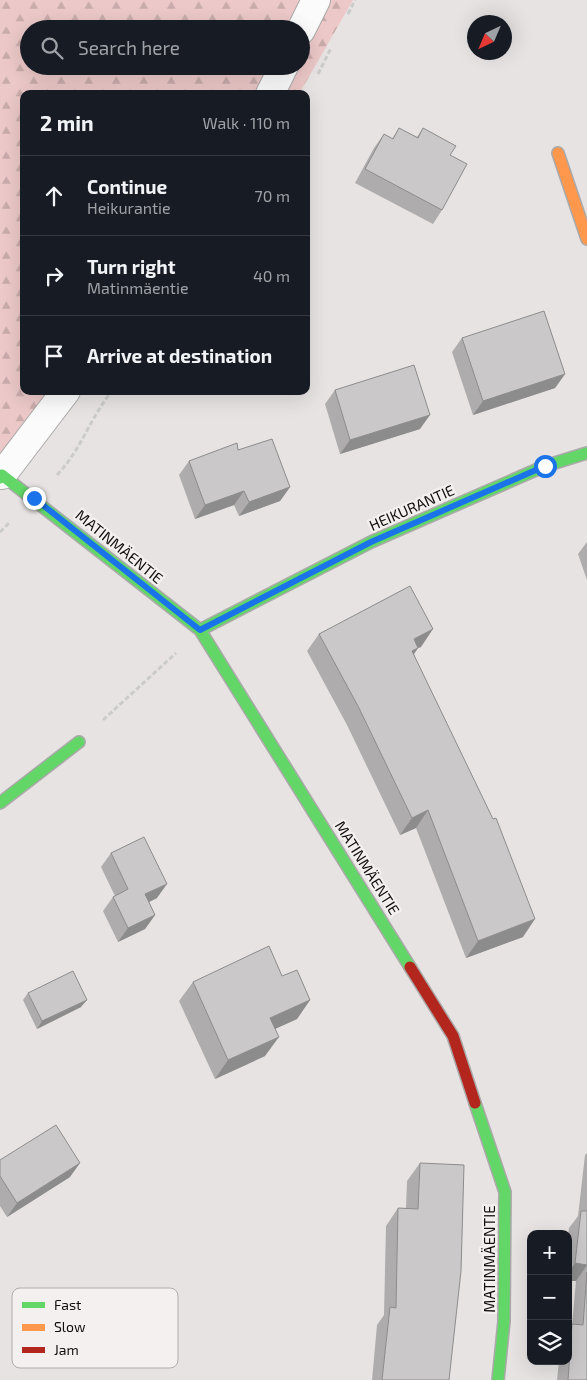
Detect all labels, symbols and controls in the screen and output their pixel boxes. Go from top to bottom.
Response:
north arrow [467,15,512,60]
search box [20,20,310,75]
icon: search [38,34,66,62]
text: Search here [78,36,180,59]
text: 2 min [40,110,94,135]
text: Walk · 110 m [203,113,290,132]
text: Continue [87,175,167,198]
icon: ahead [40,182,68,210]
text: 70 m [255,186,290,205]
text: Heikurantie [87,198,171,217]
text: Turn right [87,255,175,278]
icon: right [40,262,68,290]
text: 40 m [253,266,290,285]
text: Matinmäentie [87,278,189,297]
icon: arrive [40,342,68,370]
text: Arrive at destination [87,344,272,367]
route start [534,455,557,478]
street label: HEIKURANTIE [366,480,457,534]
route end [23,487,46,510]
street label: MATINMÄENTIE [72,505,167,587]
street label: MATINMÄENTIE [332,817,404,918]
street label: MATINMÄENTIE [480,1205,498,1313]
map controls [527,1230,572,1365]
button: + [527,1230,572,1275]
button: − [527,1275,572,1320]
legend [12,1288,178,1368]
text: Fast [54,1296,81,1313]
text: Slow [54,1318,86,1335]
button: layers [527,1320,572,1365]
text: Jam [54,1341,79,1358]

